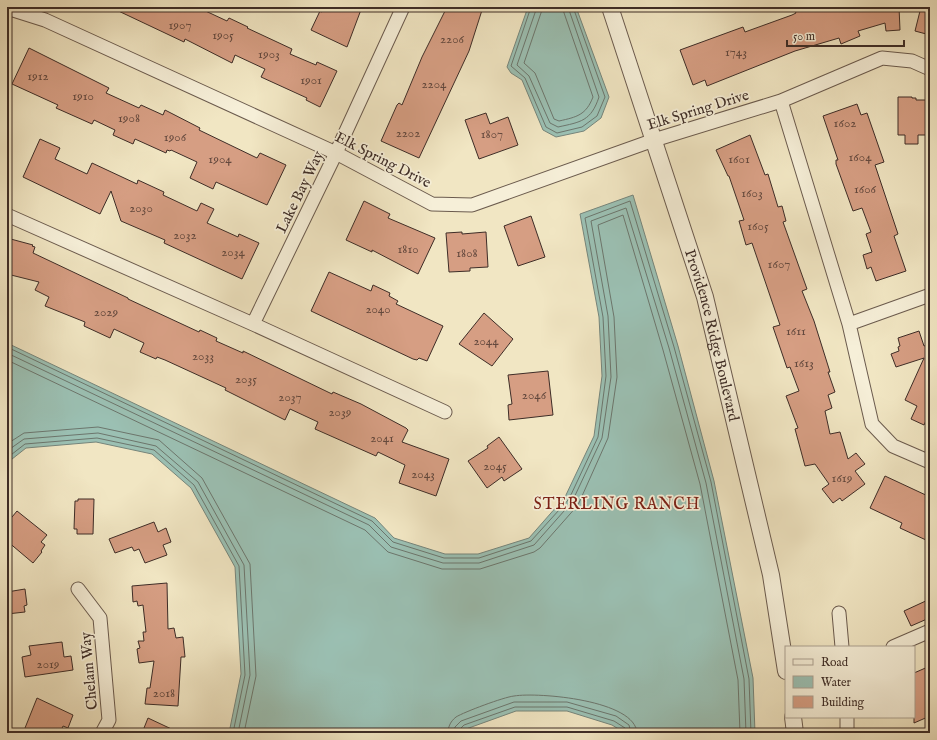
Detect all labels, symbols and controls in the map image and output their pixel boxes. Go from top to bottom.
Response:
house number: 1907 [169,17,192,34]
scale bar [787,22,904,48]
house number: 1905 [212,27,234,44]
text: 50 m [793,29,815,44]
house number: 2206 [440,31,465,48]
house number: 1743 [725,44,747,61]
house number: 1903 [258,46,280,63]
house number: 1912 [27,68,49,85]
house number: 1901 [300,72,322,89]
house number: 2204 [422,76,447,93]
street label: Elk Spring Drive [645,85,751,134]
house number: 1910 [72,88,94,105]
house number: 1908 [118,110,140,127]
house number: 1602 [834,115,856,132]
house number: 2202 [396,125,420,142]
house number: 1807 [481,126,503,143]
street label: Elk Spring Drive [332,128,434,192]
house number: 1906 [164,129,187,146]
street label: Lake Bay Way [272,147,328,236]
house number: 1604 [848,149,872,166]
house number: 1904 [208,151,232,168]
house number: 1601 [728,151,750,168]
house number: 1606 [854,181,877,198]
house number: 1603 [741,185,763,202]
house number: 2030 [129,200,153,217]
house number: 1605 [747,218,769,235]
house number: 2032 [173,227,197,244]
house number: 1810 [397,241,419,258]
house number: 2034 [221,244,245,261]
house number: 1808 [456,245,478,262]
street label: Providence Ridge Boulevard [680,247,744,424]
house number: 1607 [768,256,790,273]
house number: 2040 [365,301,391,318]
house number: 2029 [94,304,118,321]
house number: 1611 [786,323,806,340]
house number: 2044 [473,333,499,350]
house number: 2033 [192,348,214,365]
house number: 1613 [794,355,814,372]
house number: 2035 [235,371,257,388]
house number: 2046 [522,387,547,404]
house number: 2037 [278,389,302,406]
house number: 2039 [328,404,352,421]
house number: 2041 [370,430,394,447]
house number: 2045 [483,458,507,475]
house number: 2043 [411,466,435,483]
house number: 1619 [832,470,853,487]
district label: STERLING RANCH [534,495,700,515]
street label: Chelam Way [76,631,102,711]
legend [785,646,915,718]
text: Road [821,655,849,670]
house number: 2019 [37,656,60,673]
text: Water [821,675,852,690]
house number: 2018 [153,685,175,702]
text: Building [821,695,865,710]

